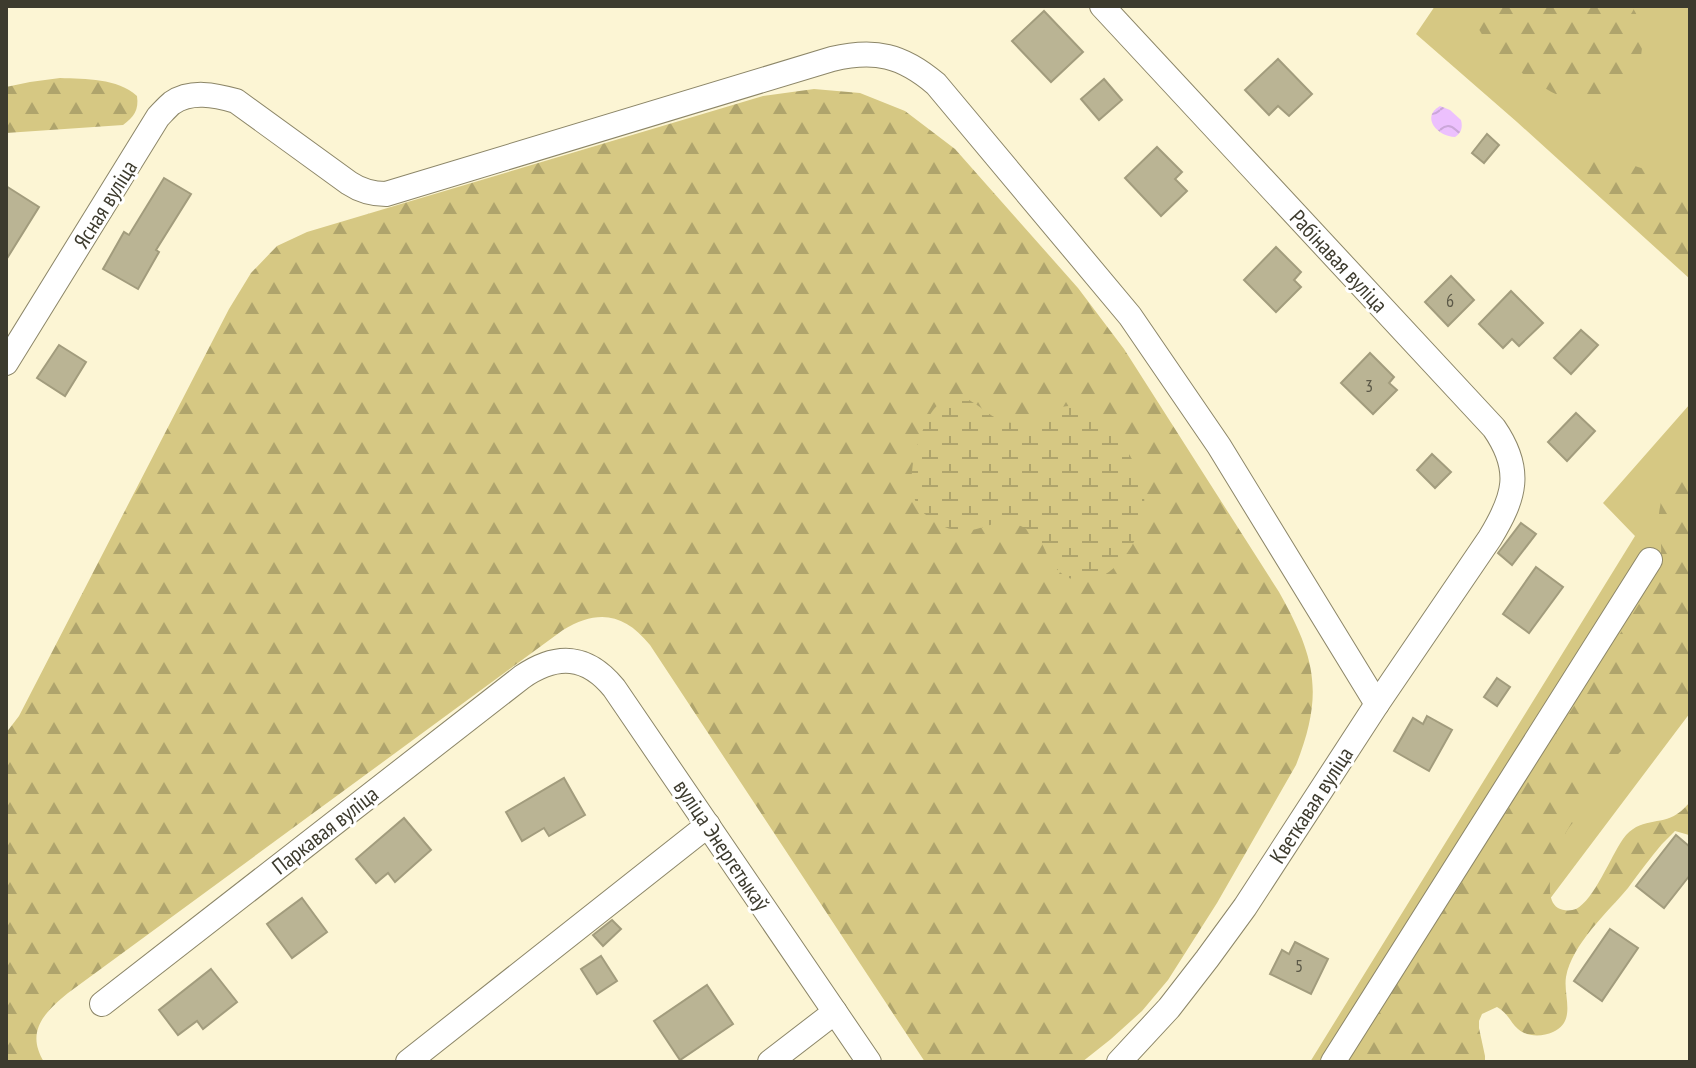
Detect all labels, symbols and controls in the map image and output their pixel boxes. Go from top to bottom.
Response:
street label: Ясная вуліца [67,155,143,253]
street label: Рабінавая вуліца [1284,204,1394,318]
house number: 6 [1446,289,1454,312]
house number: 3 [1365,374,1373,397]
street label: Кветкавая вуліца [1263,742,1359,868]
street label: вуліца Энергетыкаў [668,774,777,916]
street label: Паркавая вуліца [266,780,384,880]
house number: 5 [1295,954,1303,977]

